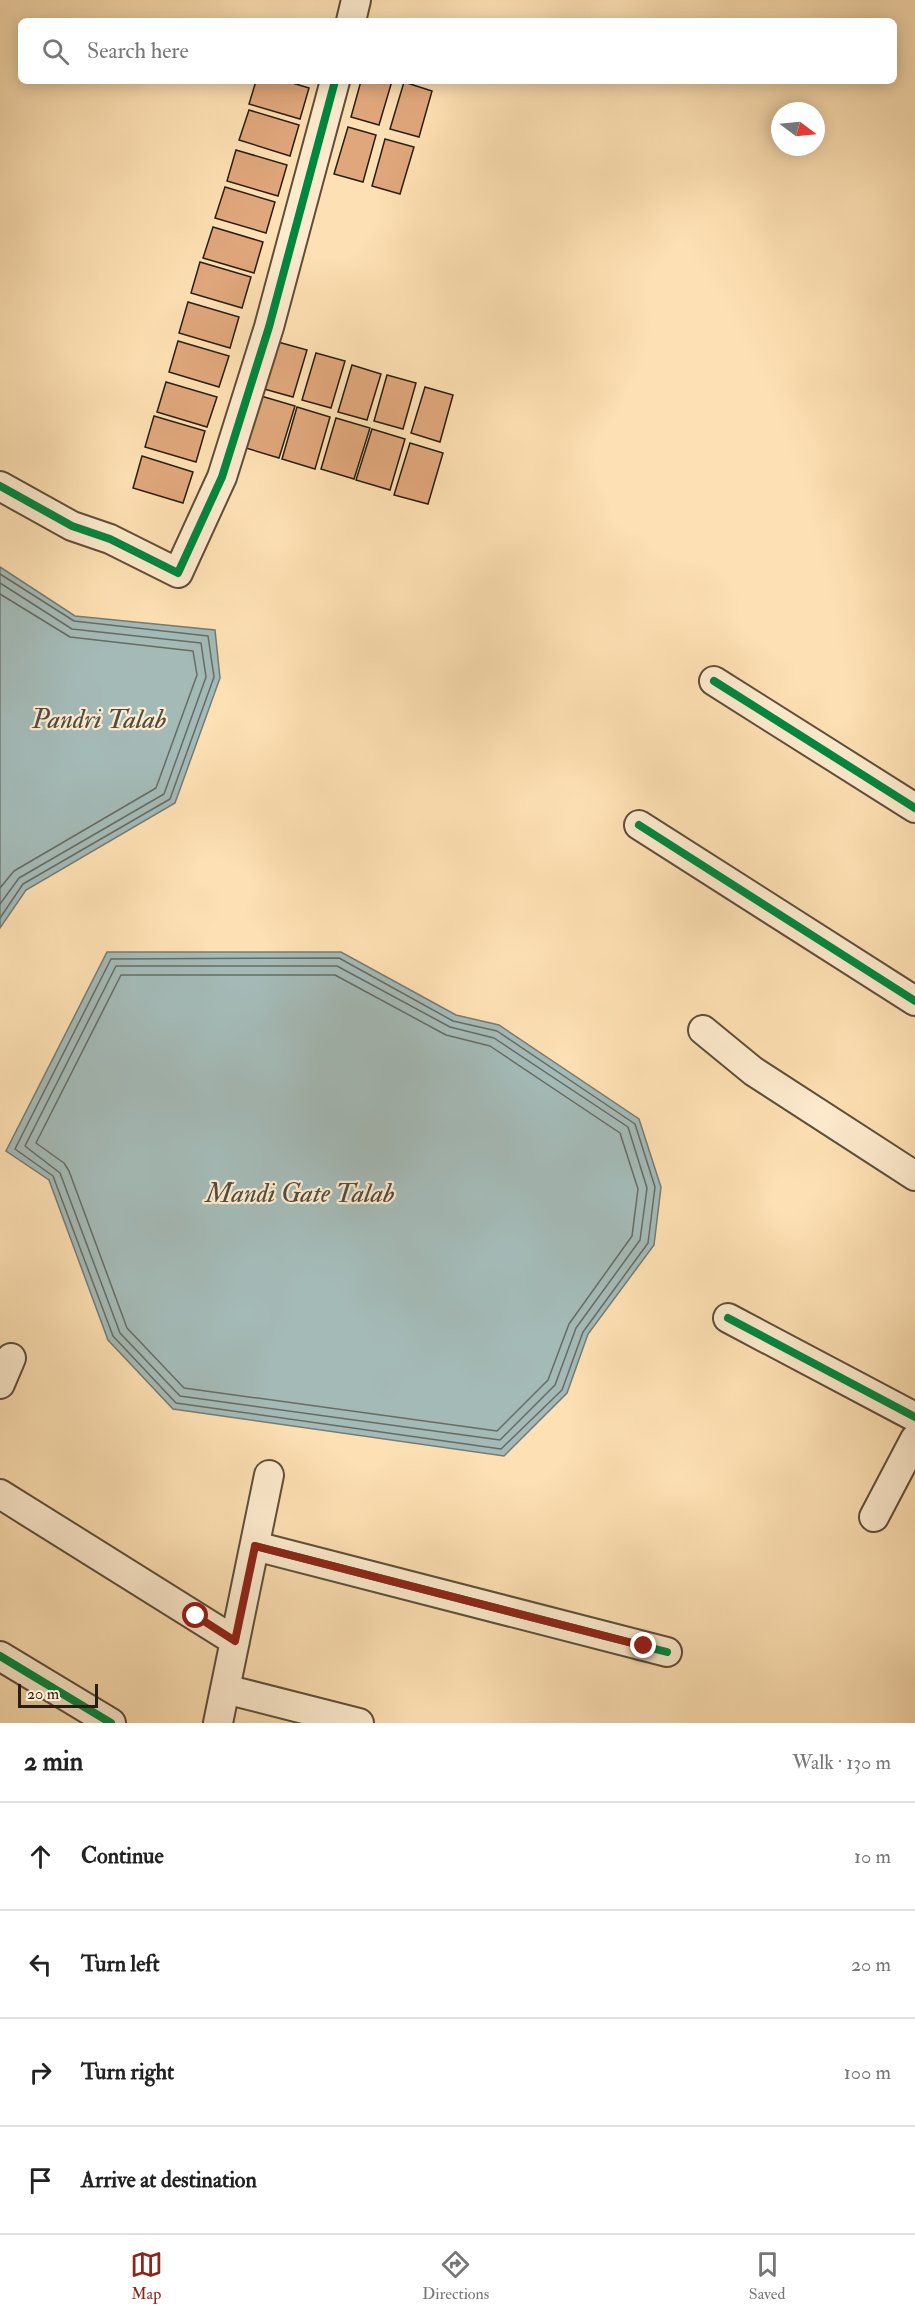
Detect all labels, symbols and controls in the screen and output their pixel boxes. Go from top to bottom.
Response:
search box [18,18,897,84]
icon: search [39,35,72,68]
text: Search here [87,37,189,65]
north arrow [771,102,825,156]
water label: Pandri Talab [31,703,166,736]
water label: Mandi Gate Talab [203,1177,395,1210]
route start [182,1602,208,1628]
route end [630,1632,656,1658]
scale bar [18,1681,98,1708]
text: 20 m [27,1684,59,1704]
text: 2 min [24,1746,83,1778]
text: Walk · 130 m [792,1750,891,1775]
icon: ahead [24,1840,57,1873]
text: Continue [81,1842,164,1870]
text: 10 m [854,1844,891,1869]
icon: left [24,1948,57,1981]
text: Turn left [81,1950,160,1978]
text: 20 m [851,1952,891,1977]
icon: right [24,2056,57,2089]
text: Turn right [81,2058,174,2086]
text: 100 m [844,2060,891,2085]
icon: arrive [24,2164,57,2197]
text: Arrive at destination [81,2166,257,2194]
tab: Map [130,2248,163,2304]
tab: Directions [422,2248,489,2304]
tab: Saved [749,2248,785,2304]

